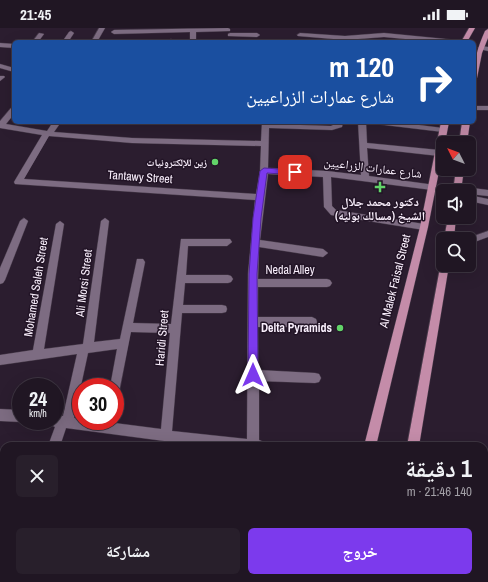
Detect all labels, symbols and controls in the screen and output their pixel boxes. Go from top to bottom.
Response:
text: 21:45 [20,4,51,25]
text: 120 m [329,48,394,86]
icon: right [408,56,460,108]
text: شارع عمارات الزراعيين [246,84,394,109]
north arrow [436,136,476,176]
map controls [436,136,476,272]
street label: شارع عمارات الزراعيين [323,154,423,182]
pin [278,155,312,189]
place label: زين للإلكترونيات [146,156,207,169]
marker: زين للإلكترونيات [210,157,220,167]
icon: arrive [284,161,306,183]
street label: Tantawy Street [107,167,173,187]
marker: دكتور محمد جلال الشيخ (مسالك بوليه) [374,181,386,193]
button: sound [436,184,476,224]
place label: دكتور محمد جلال الشيخ (مسالك بوليه) [335,194,425,224]
street label: Al Malek Faisal Street [375,232,414,330]
button: search [436,232,476,272]
street label: Mohamed Saleh Street [20,236,52,338]
street label: Ali Morsi Street [72,248,96,319]
street label: Nedal Alley [265,262,315,278]
street label: Haridi Street [152,309,172,366]
place label: Delta Pyramids [261,320,333,336]
marker: Delta Pyramids [335,323,345,333]
position arrow [232,354,274,396]
speed limit sign: 30 [72,378,124,430]
text: 24 [29,385,47,412]
text: km/h [29,407,47,420]
text: 1 دقيقة [405,452,472,484]
button: close [16,455,58,497]
text: 140 m · 21:46 [407,483,472,500]
button: مشاركة [16,528,240,574]
button: خروج [248,528,472,574]

